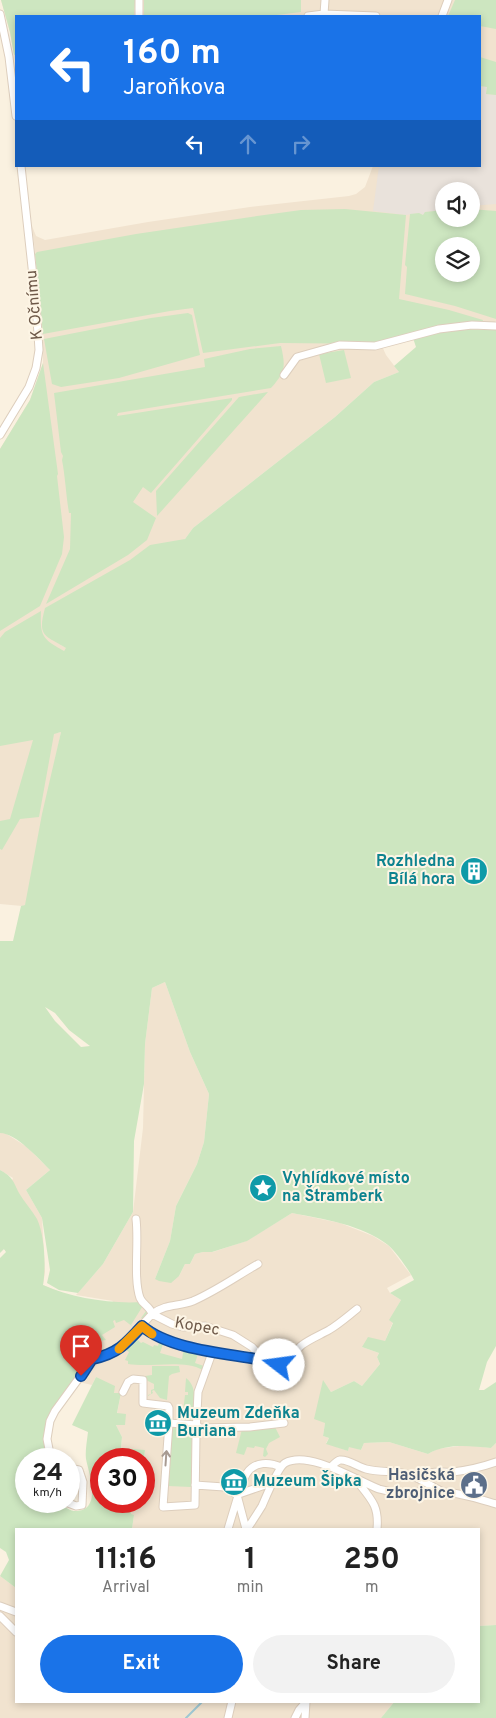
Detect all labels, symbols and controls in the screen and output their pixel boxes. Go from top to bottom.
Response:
text: 160 m [123,32,221,76]
icon: left [40,35,105,100]
text: Jaroňkova [123,75,225,102]
icon: left [181,130,209,158]
icon: ahead [234,130,262,158]
icon: right [287,130,315,158]
map controls [435,182,480,282]
button: sound [435,182,480,227]
button: layers [435,237,480,282]
street label: K Očnímu [22,269,48,341]
place label: Rozhledna Bílá hora [376,852,455,890]
building icon: Rozhledna Bílá hora [459,856,489,886]
place label: Vyhlídkové místo na Štramberk [282,1169,410,1207]
place icon: Vyhlídkové místo na Štramberk [248,1173,278,1203]
street label: Kopec [173,1313,221,1341]
pin [60,1325,102,1376]
icon: arrive [67,1332,95,1360]
position arrow [252,1338,304,1390]
place label: Muzeum Zdeňka Buriana [177,1404,300,1442]
museum icon: Muzeum Zdeňka Buriana [143,1408,173,1438]
speed limit sign: 30 [90,1448,155,1513]
one-way arrow [162,1450,171,1466]
text: 24 [32,1458,63,1490]
place label: Hasičská zbrojnice [386,1466,455,1504]
museum icon: Muzeum Šipka [219,1467,249,1497]
place label: Muzeum Šipka [253,1470,362,1492]
public building icon: Hasičská zbrojnice [459,1470,489,1500]
text: km/h [33,1485,62,1501]
text: 11:16 [95,1542,157,1579]
text: 1 [244,1542,256,1579]
text: 250 [344,1542,400,1579]
text: Arrival [102,1578,150,1598]
text: min [237,1578,263,1598]
text: m [365,1578,379,1598]
button: Exit [40,1635,243,1693]
button: Share [253,1635,455,1693]

